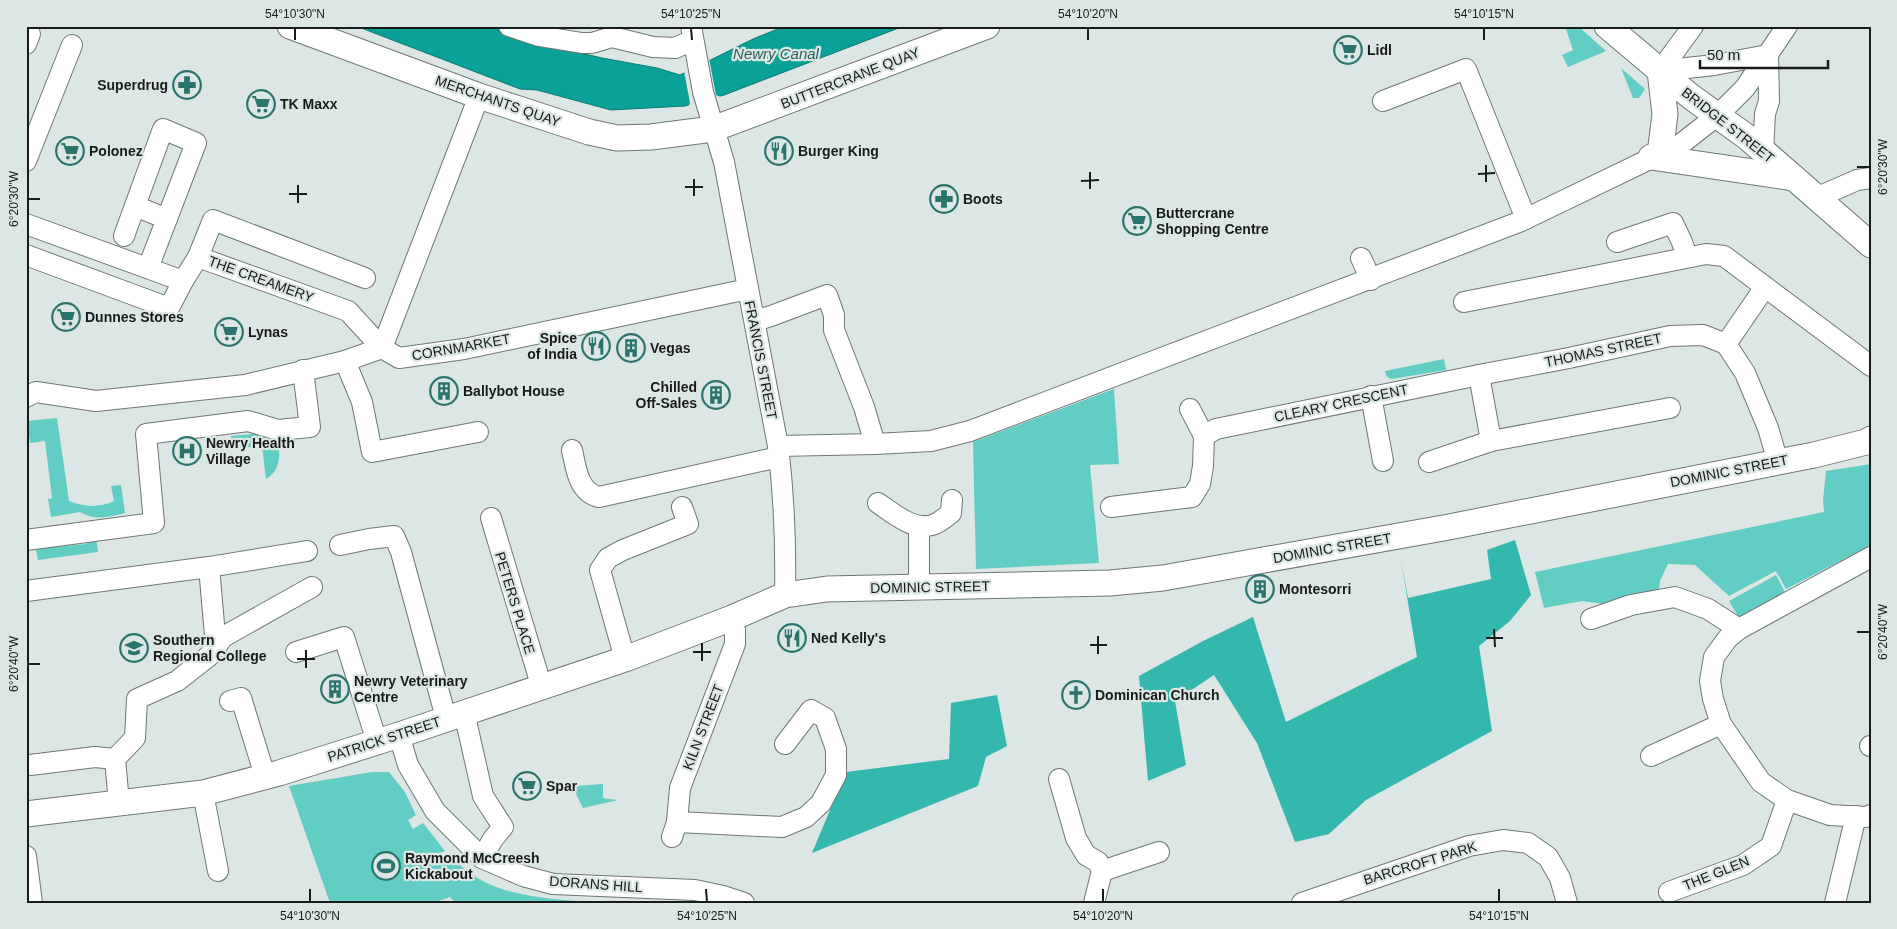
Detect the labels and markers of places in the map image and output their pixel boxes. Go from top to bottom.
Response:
supermarket icon: Lidl [1333,35,1363,65]
place label: Lidl [1367,42,1392,58]
pharmacy icon: Superdrug [172,70,202,100]
place label: Superdrug [97,77,168,93]
supermarket icon: TK Maxx [246,89,276,119]
place label: TK Maxx [280,96,338,112]
supermarket icon: Polonez [55,136,85,166]
restaurant icon: Burger King [764,136,794,166]
place label: Polonez [89,143,143,159]
place label: Burger King [798,143,879,159]
pharmacy icon: Boots [929,184,959,214]
place label: Boots [963,191,1003,207]
place label: Buttercrane Shopping Centre [1156,205,1269,237]
supermarket icon: Buttercrane Shopping Centre [1122,206,1152,236]
supermarket icon: Dunnes Stores [51,302,81,332]
place label: Dunnes Stores [85,309,184,325]
supermarket icon: Lynas [214,317,244,347]
place label: Lynas [248,324,288,340]
place label: Spice of India [527,330,577,362]
restaurant icon: Spice of India [581,331,611,361]
building icon: Vegas [616,333,646,363]
place label: Vegas [650,340,691,356]
building icon: Ballybot House [429,376,459,406]
place label: Chilled Off-Sales [636,379,697,411]
building icon: Chilled Off-Sales [701,380,731,410]
place label: Ballybot House [463,383,565,399]
place label: Newry Health Village [206,435,295,467]
hospital icon: Newry Health Village [172,436,202,466]
building icon: Montesorri [1245,574,1275,604]
place label: Montesorri [1279,581,1351,597]
restaurant icon: Ned Kelly's [777,623,807,653]
place label: Ned Kelly's [811,630,886,646]
place label: Southern Regional College [153,632,267,664]
school or university icon: Southern Regional College [119,633,149,663]
place label: Newry Veterinary Centre [354,673,468,705]
building icon: Newry Veterinary Centre [320,674,350,704]
church icon: Dominican Church [1061,680,1091,710]
place label: Dominican Church [1095,687,1219,703]
supermarket icon: Spar [512,771,542,801]
place label: Spar [546,778,578,794]
place label: Raymond McCreesh Kickabout [405,850,540,882]
sports icon: Raymond McCreesh Kickabout [371,851,401,881]

